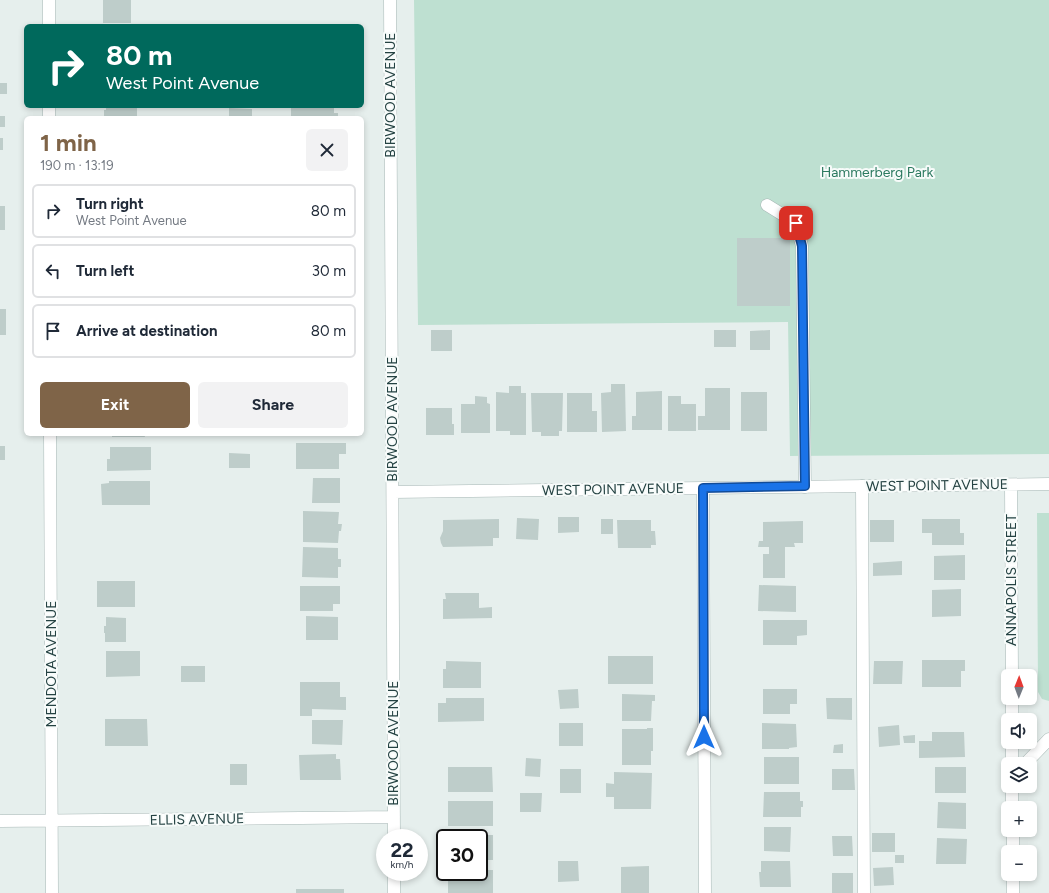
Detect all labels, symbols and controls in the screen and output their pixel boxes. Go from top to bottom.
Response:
street label: BIRWOOD AVENUE [382,32,399,158]
text: 80 m [106,38,172,72]
icon: right [40,40,92,92]
text: West Point Avenue [106,72,259,94]
text: 1 min [40,128,97,157]
button: close [306,129,348,171]
text: 190 m · 13:19 [40,158,114,173]
park label: Hammerberg Park [821,164,934,181]
text: Turn right [76,195,144,213]
icon: right [42,200,64,222]
text: 80 m [311,202,346,220]
pin [779,206,813,240]
icon: arrive [785,212,807,234]
text: West Point Avenue [76,213,187,228]
icon: left [42,260,64,282]
text: Turn left [76,262,134,280]
text: 30 m [312,262,346,280]
icon: arrive [42,320,64,342]
text: Arrive at destination [76,322,217,340]
text: 80 m [311,322,346,340]
street label: BIRWOOD AVENUE [384,356,401,482]
button: Exit [40,382,190,428]
button: Share [198,382,348,428]
street label: WEST POINT AVENUE [866,476,1008,495]
street label: WEST POINT AVENUE [542,480,684,499]
street label: ANNAPOLIS STREET [1003,514,1020,646]
street label: MENDOTA AVENUE [43,601,60,727]
north arrow [1001,669,1037,705]
map controls [1001,669,1037,881]
street label: BIRWOOD AVENUE [385,680,402,806]
button: sound [1001,713,1037,749]
position arrow [683,716,725,758]
button: layers [1001,757,1037,793]
button: + [1001,801,1037,837]
street label: ELLIS AVENUE [150,810,244,829]
speed limit sign: 30 [436,829,488,881]
text: 22 [390,838,414,862]
button: − [1001,845,1037,881]
text: km/h [391,858,413,871]

